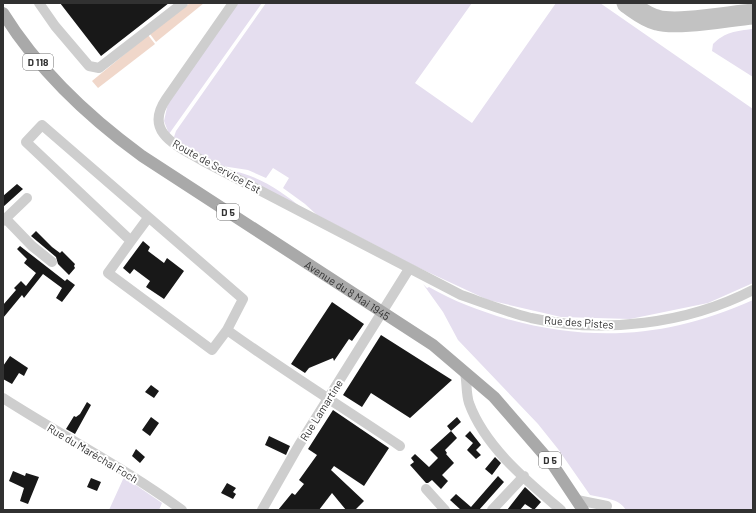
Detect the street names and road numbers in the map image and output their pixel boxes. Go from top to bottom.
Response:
road number: D 118 [23,54,53,70]
street label: Route de Service Est [171,136,263,196]
road number: D 5 [217,204,239,220]
street label: Avenue du 8 Mai 1945 [303,257,393,322]
street label: Rue des Pistes [544,313,614,331]
street label: Rue Lamartine [297,377,345,443]
street label: Rue du Maréchal Foch [45,421,141,485]
road number: D 5 [539,452,561,468]

